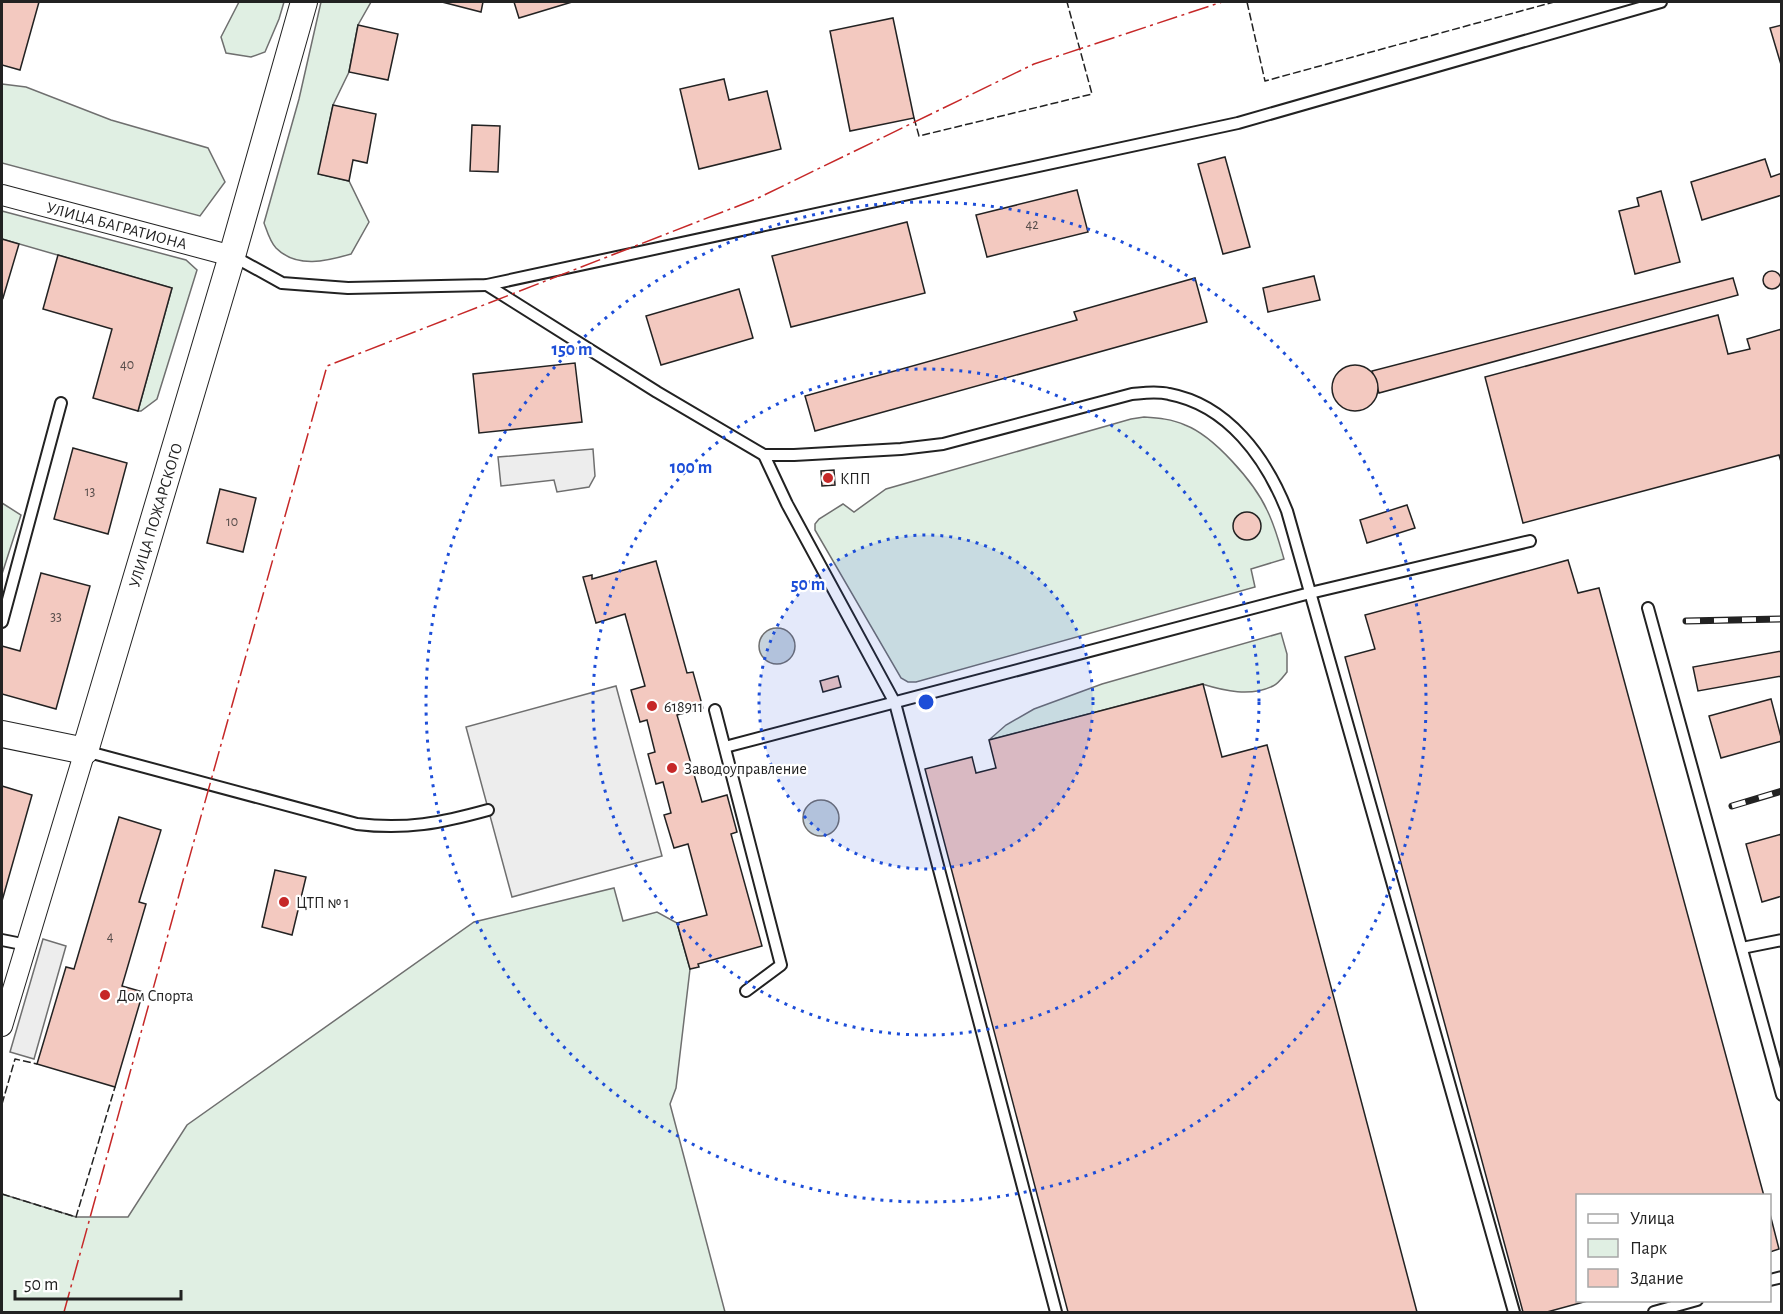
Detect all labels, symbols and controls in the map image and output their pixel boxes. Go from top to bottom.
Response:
street label: УЛИЦА БАГРАТИОНА [45,200,189,253]
house number: 42 [1025,218,1039,232]
text: 150 m [552,341,592,359]
house number: 40 [120,358,134,372]
street label: УЛИЦА ПОЖАРСКОГО [126,441,186,589]
text: 100 m [670,459,712,477]
marker: КПП [821,471,835,485]
place label: КПП [840,471,871,487]
house number: 13 [85,485,96,499]
house number: 10 [226,515,238,529]
text: 50 m [791,576,825,594]
house number: 33 [50,610,62,624]
centre of rings [916,692,936,712]
marker: 618911 [645,699,659,713]
place label: 618911 [664,699,703,715]
marker: Заводоуправление [665,761,679,775]
place label: Заводоуправление [684,761,807,778]
marker: ЦТП № 1 [277,895,291,909]
place label: ЦТП № 1 [296,895,349,911]
house number: 4 [107,930,114,944]
marker: Дом Спорта [98,988,112,1002]
place label: Дом Спорта [117,988,193,1004]
legend [1576,1194,1771,1302]
text: Улица [1630,1210,1675,1228]
text: Парк [1630,1240,1668,1258]
scale bar [15,1263,182,1301]
text: Здание [1630,1270,1684,1288]
text: 50 m [24,1276,58,1294]

